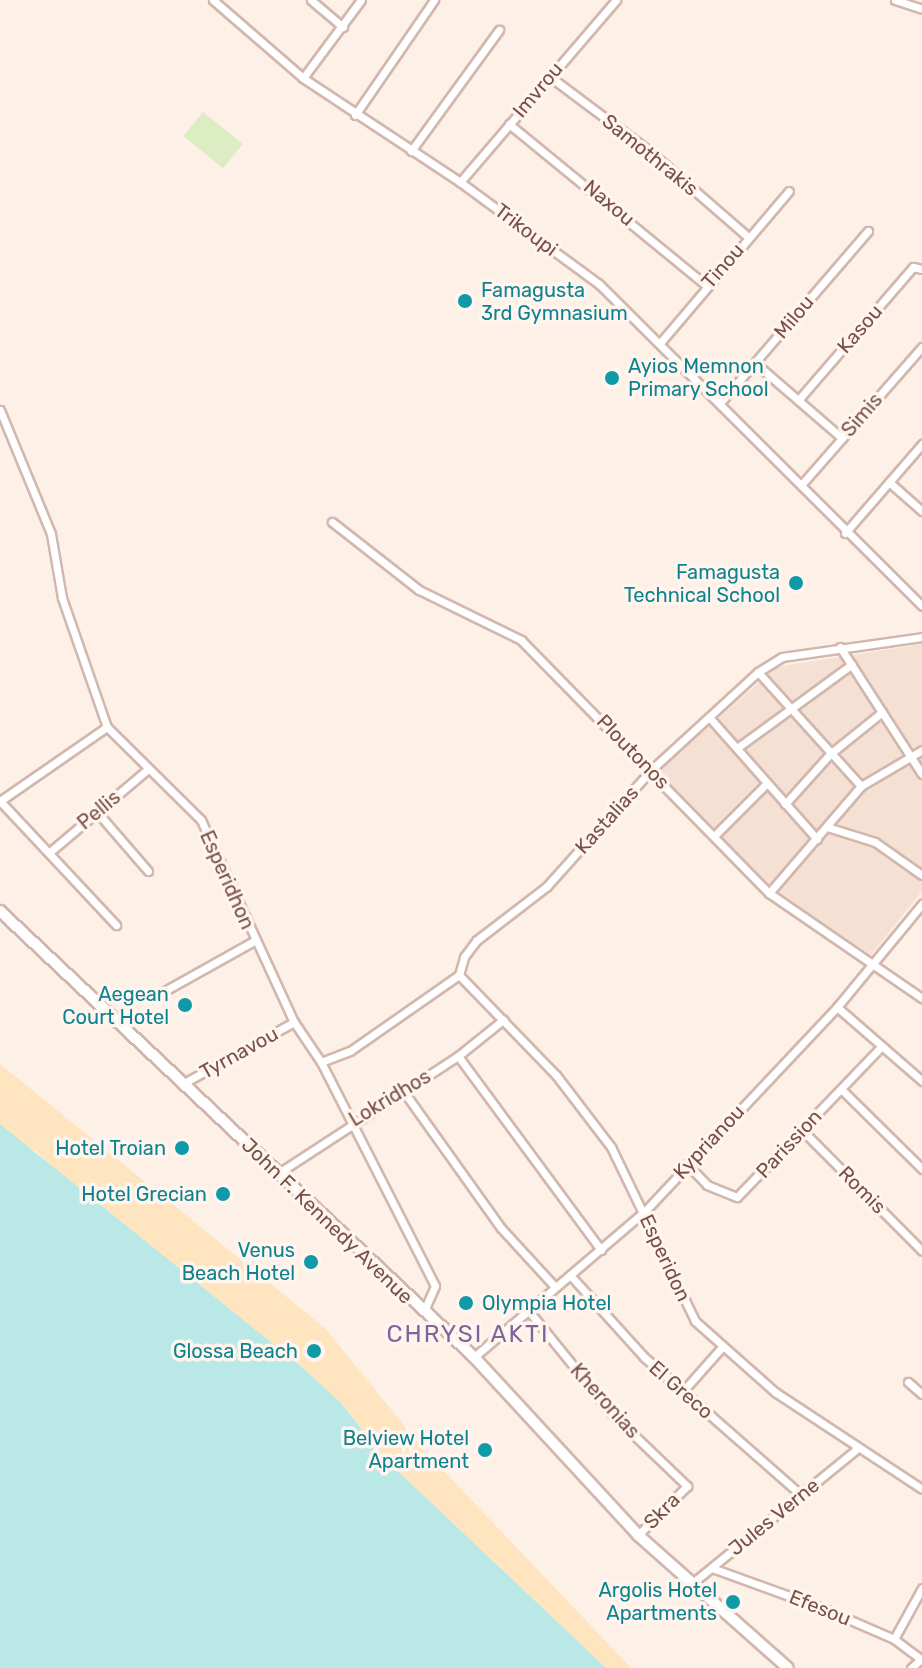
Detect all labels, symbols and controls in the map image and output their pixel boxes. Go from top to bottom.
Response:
street label: Imvrou [508,57,568,123]
street label: Samothrakis [597,109,703,201]
street label: Naxou [579,175,639,231]
street label: Trikoupi [490,199,562,261]
street label: Tinou [697,239,749,293]
place label: Famagusta 3rd Gymnasium [481,278,628,325]
street label: Milou [769,290,819,344]
marker: Famagusta 3rd Gymnasium [456,292,474,310]
street label: Kasou [832,300,888,358]
place label: Ayios Memnon Primary School [628,354,769,401]
marker: Ayios Memnon Primary School [603,369,621,387]
street label: Simis [837,388,887,442]
place label: Famagusta Technical School [624,560,780,607]
marker: Famagusta Technical School [787,574,805,592]
street label: Ploutonos [592,710,674,794]
street label: Kastalias [570,781,644,859]
street label: Pellis [73,785,125,835]
street label: Esperidhon [195,827,259,933]
place label: Aegean Court Hotel [62,982,169,1029]
marker: Aegean Court Hotel [176,996,194,1014]
street label: Tyrnavou [196,1022,282,1084]
street label: Lokridhos [345,1064,435,1132]
street label: Kyprianou [668,1100,750,1184]
street label: Parission [751,1105,827,1183]
street label: John F. Kennedy Avenue [236,1133,418,1309]
place label: Hotel Troian [55,1136,166,1160]
marker: Hotel Troian [173,1139,191,1157]
street label: Romis [833,1161,891,1219]
place label: Hotel Grecian [81,1182,207,1206]
marker: Hotel Grecian [214,1185,232,1203]
street label: Esperidon [634,1211,696,1305]
place label: Venus Beach Hotel [182,1238,295,1285]
marker: Venus Beach Hotel [302,1253,320,1271]
place label: Olympia Hotel [482,1291,611,1315]
marker: Olympia Hotel [457,1294,475,1312]
district label: CHRYSI AKTI [386,1321,550,1349]
place label: Glossa Beach [173,1339,298,1363]
marker: Glossa Beach [305,1342,323,1360]
street label: El Greco [644,1356,718,1424]
street label: Kheronias [565,1359,645,1443]
place label: Belview Hotel Apartment [342,1426,469,1473]
marker: Belview Hotel Apartment [476,1441,494,1459]
street label: Jules Verne [724,1473,824,1561]
street label: Skra [639,1488,685,1534]
place label: Argolis Hotel Apartments [598,1578,717,1625]
street label: Efesou [786,1585,854,1631]
marker: Argolis Hotel Apartments [724,1593,742,1611]

